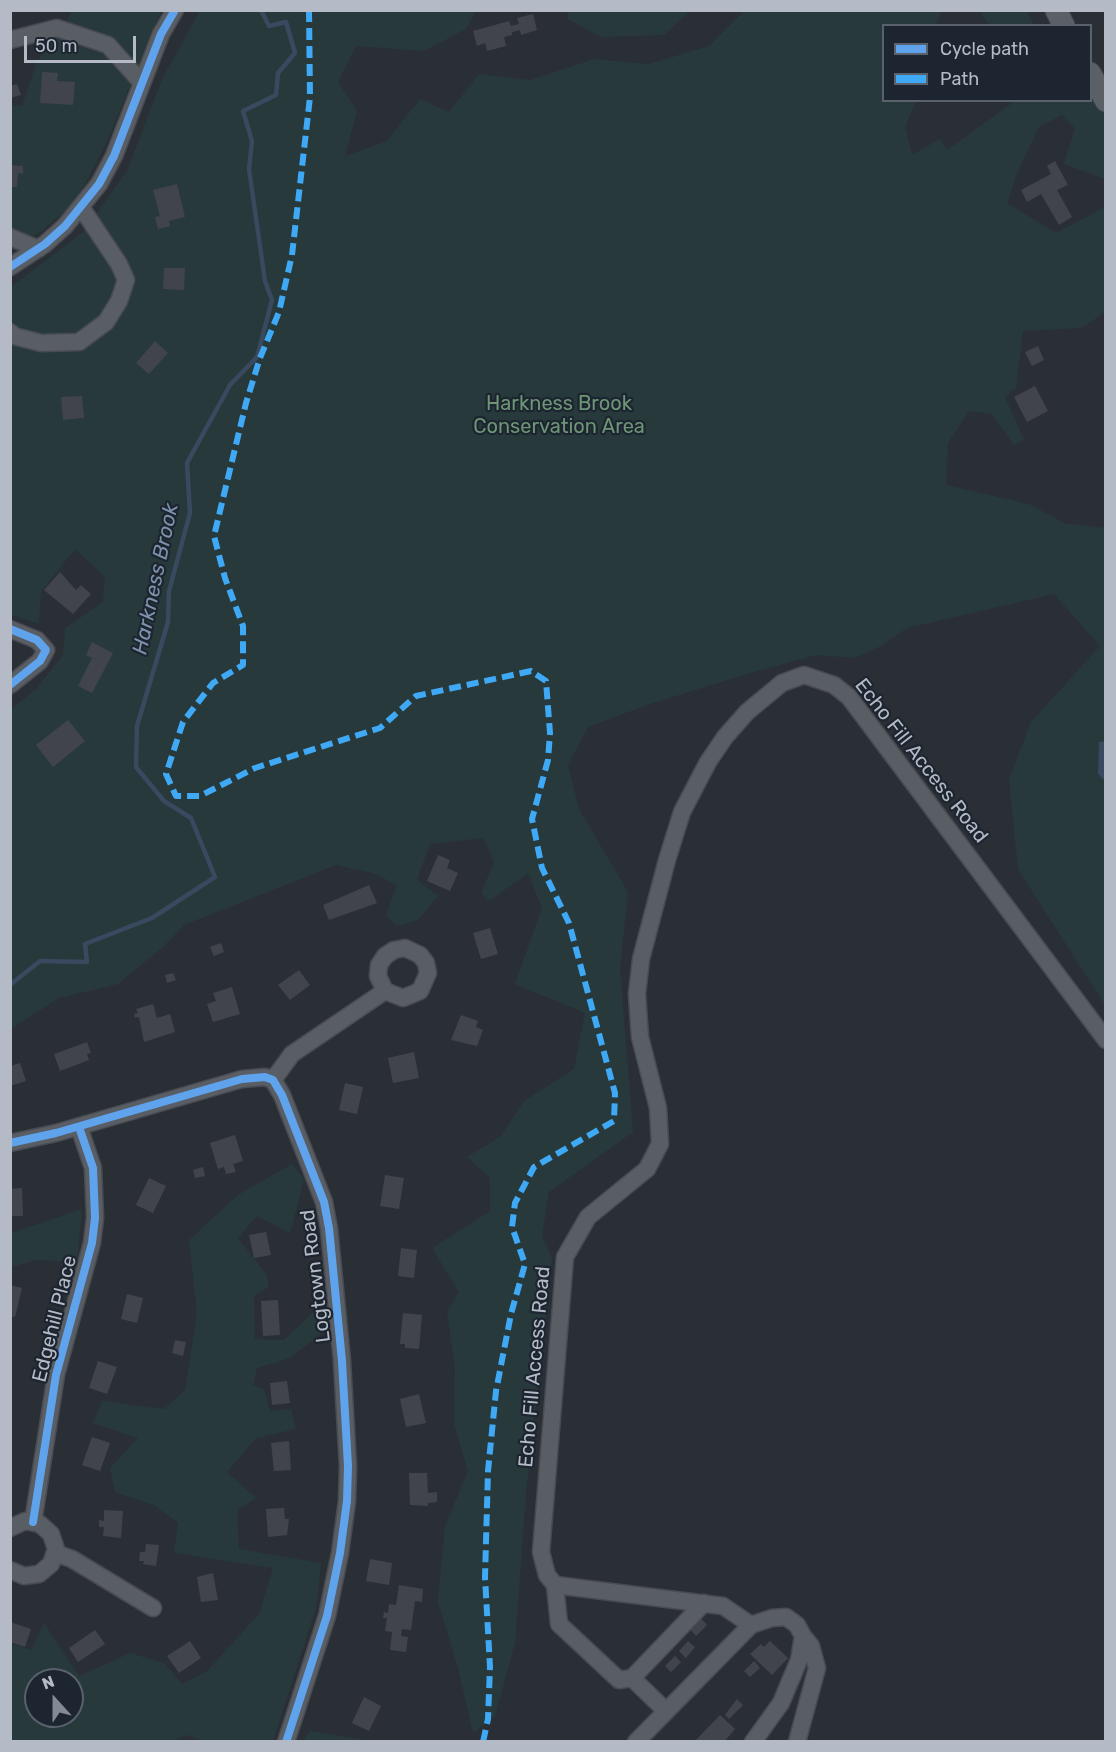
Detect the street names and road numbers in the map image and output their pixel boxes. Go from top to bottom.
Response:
street label: Echo Fill Access Road [849,674,993,848]
street label: Logtown Road [296,1208,336,1344]
street label: Edgehill Place [28,1253,82,1385]
street label: Echo Fill Access Road [514,1265,556,1469]

